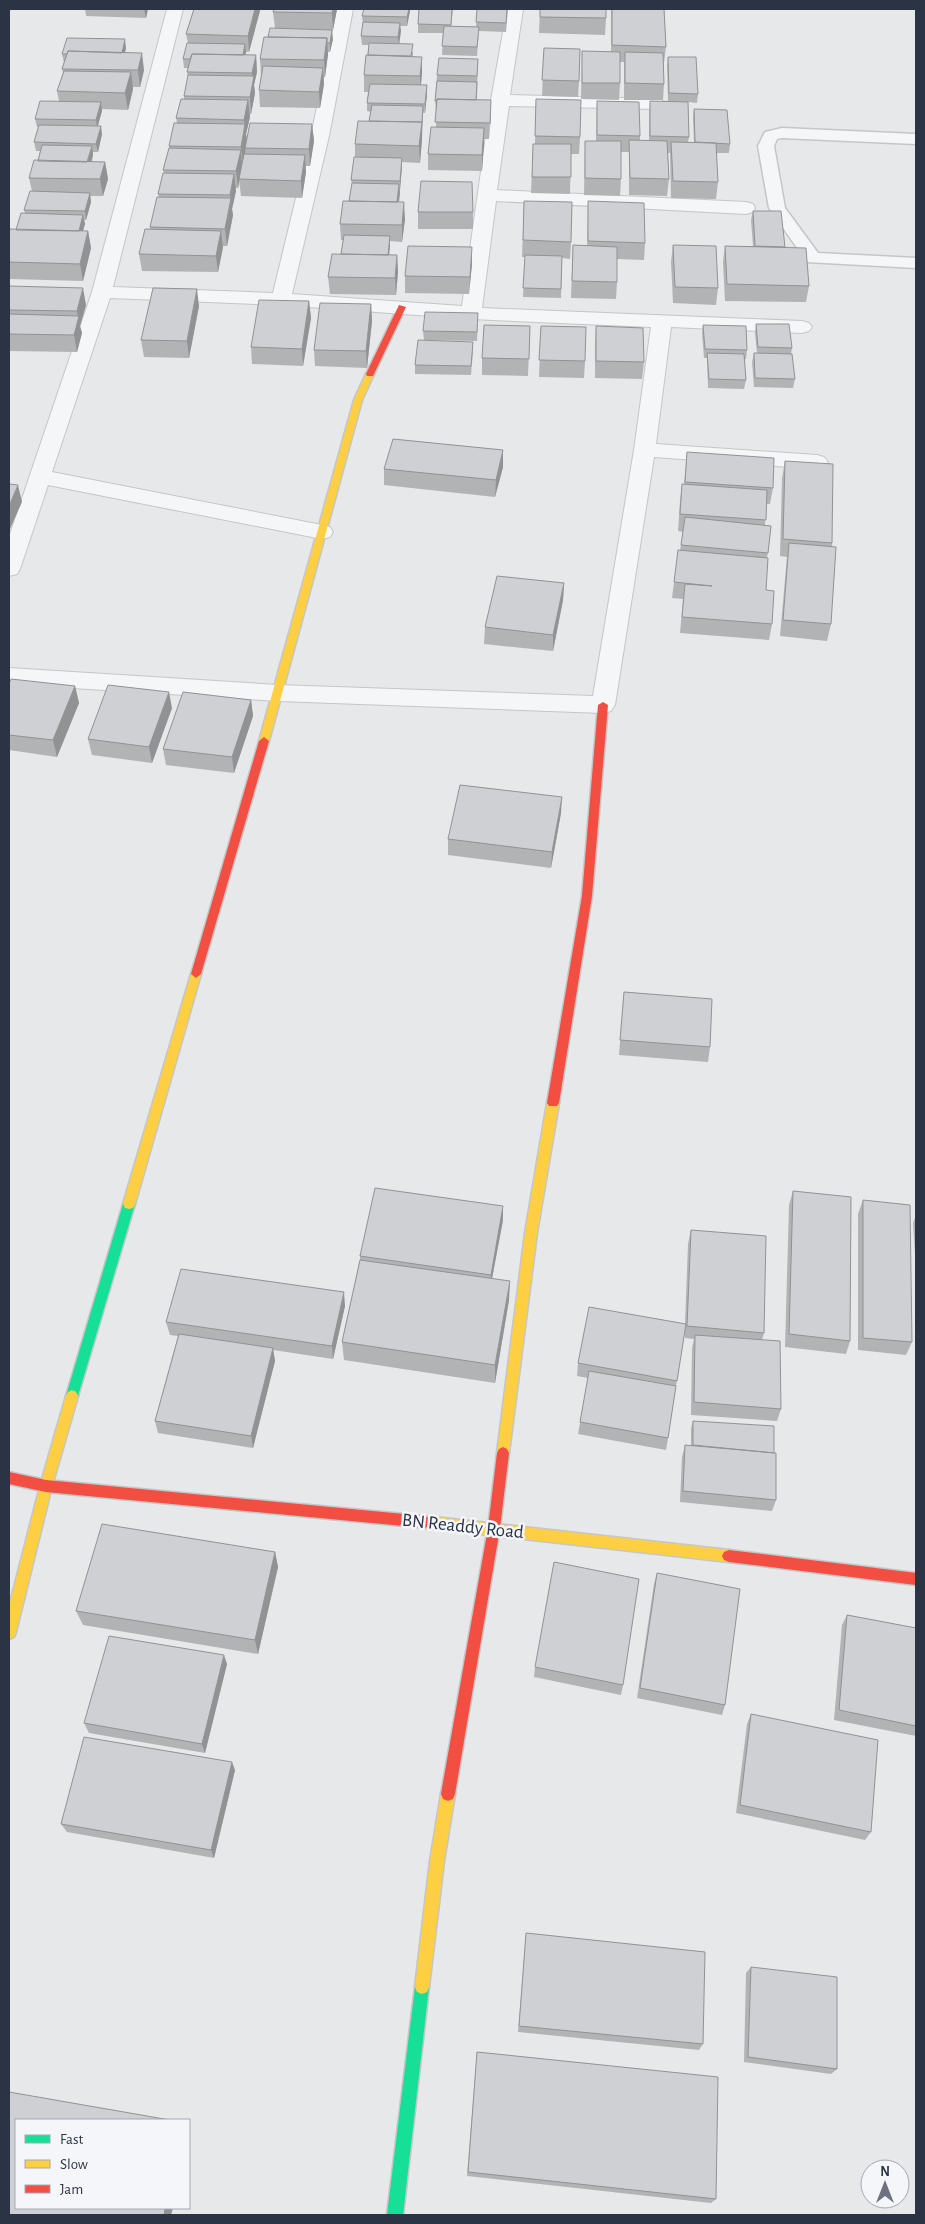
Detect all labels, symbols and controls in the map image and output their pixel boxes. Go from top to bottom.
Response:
street label: BN Readdy Road [401,1511,525,1542]
legend [15,2119,190,2209]
text: Fast [60,2132,84,2147]
text: Slow [60,2157,88,2172]
north arrow [860,2159,910,2209]
text: N [880,2165,890,2179]
text: Jam [60,2182,83,2197]

